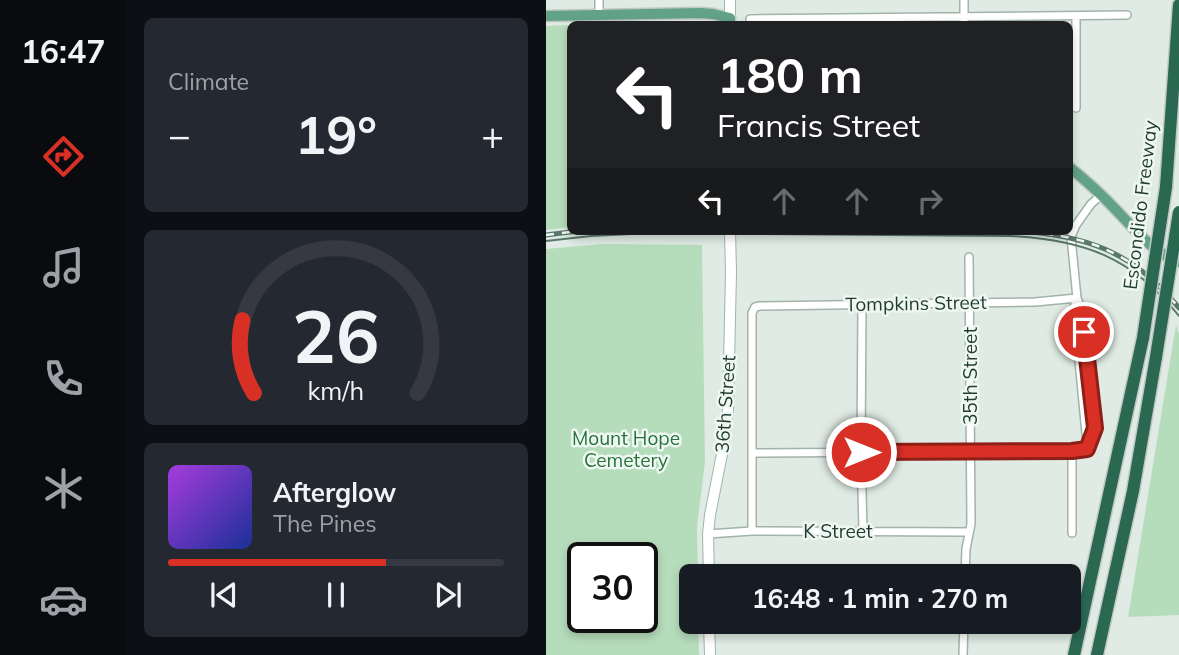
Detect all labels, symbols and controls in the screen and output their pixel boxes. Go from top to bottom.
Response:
text: 16:47 [21,31,105,71]
text: 180 m [717,44,863,105]
icon: left [602,49,693,140]
text: Climate [168,67,249,96]
text: 19° [295,102,377,167]
text: Francis Street [717,105,920,145]
text: − [168,111,191,159]
text: + [481,111,504,159]
street label: Escondido Freeway [1118,119,1162,291]
icon: directions [39,132,88,181]
icon: left [692,182,730,220]
icon: ahead [765,182,803,220]
icon: ahead [838,182,876,220]
icon: right [911,182,949,220]
icon: music [39,243,88,292]
street label: Tompkins Street [845,290,987,316]
text: 26 [292,291,380,382]
pin [1054,302,1114,362]
icon: arrive [1065,313,1103,351]
street label: 35th Street [958,327,982,425]
icon: phone [39,354,88,403]
street label: 36th Street [710,354,740,454]
text: km/h [308,375,364,406]
position arrow [824,415,898,489]
park label: Mount Hope Cemetery [572,426,680,472]
icon: climate [39,464,88,513]
text: Afterglow [273,476,396,509]
text: The Pines [273,509,377,538]
street label: K Street [803,519,873,543]
speed limit sign: 30 [567,542,658,633]
icon: car [39,575,88,624]
icon: previous [205,576,243,614]
icon: pause [317,576,355,614]
icon: next [429,576,467,614]
text: 16:48 · 1 min · 270 m [752,582,1008,615]

